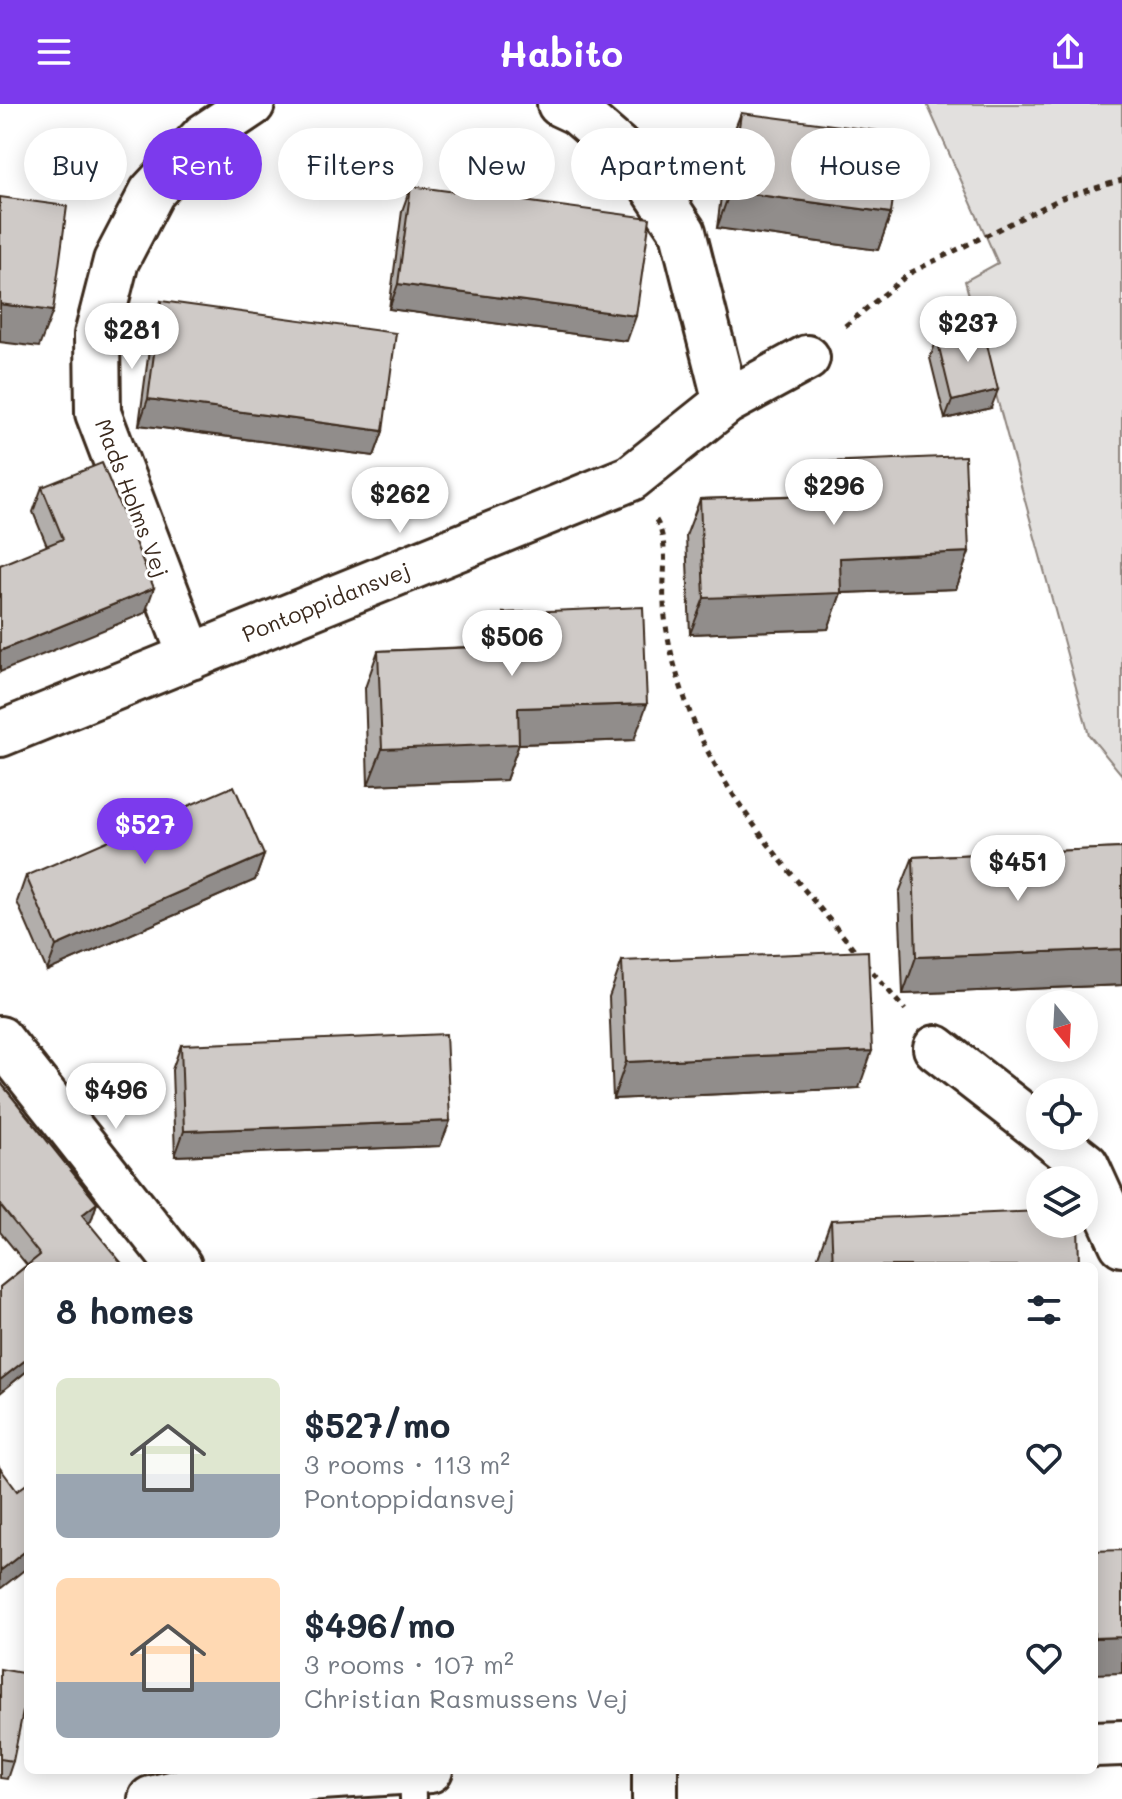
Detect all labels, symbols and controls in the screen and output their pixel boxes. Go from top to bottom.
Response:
text: Habito [499,29,623,76]
icon: menu [32,30,76,74]
icon: share [1046,30,1090,74]
chip: Buy [24,128,127,200]
chip: Rent [143,128,262,200]
chip: Filters [278,128,423,200]
chip: New [439,128,555,200]
chip: Apartment [571,128,775,200]
chip: House [791,128,930,200]
pin: $237 [921,296,1015,364]
pin: $281 [85,303,179,371]
text: $237 [938,305,998,339]
text: $281 [103,312,161,346]
street label: Mads Holms Vej [89,414,176,581]
pin: $296 [787,459,881,527]
pin: $262 [353,467,447,535]
text: $296 [803,468,865,502]
text: $262 [370,476,430,510]
street label: Pontoppidansvej [238,555,414,648]
pin: $506 [465,610,559,678]
text: $506 [480,619,544,653]
pin: $527 [98,798,192,866]
text: $527 [115,807,175,841]
pin: $451 [971,835,1065,903]
text: $451 [988,844,1048,878]
north arrow [1026,990,1098,1062]
map controls [1026,990,1098,1238]
pin: $496 [69,1063,163,1131]
text: $496 [84,1072,148,1106]
button: locate [1026,1078,1098,1150]
button: layers [1026,1166,1098,1238]
text: 8 homes [56,1288,194,1333]
icon: filters [1022,1288,1066,1332]
text: $527/mo [304,1402,450,1447]
icon: home [120,1410,216,1506]
icon: heart [1022,1436,1066,1480]
text: 3 rooms · 113 m² [304,1447,510,1481]
text: Pontoppidansvej [304,1481,515,1515]
text: $496/mo [304,1602,455,1647]
icon: home [120,1610,216,1706]
icon: heart [1022,1636,1066,1680]
text: 3 rooms · 107 m² [304,1647,514,1681]
text: Christian Rasmussens Vej [304,1681,628,1715]

